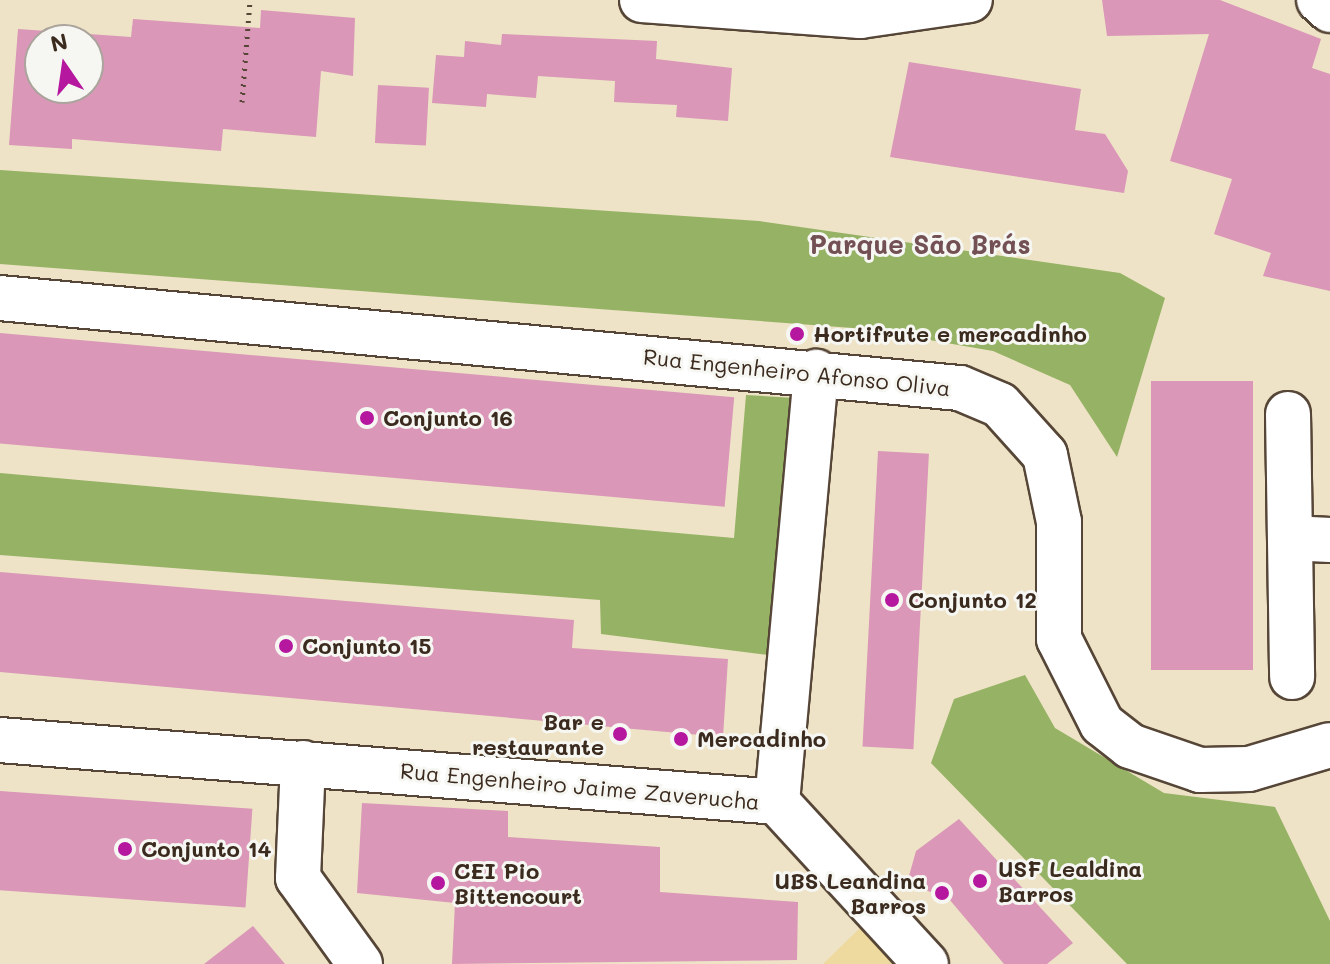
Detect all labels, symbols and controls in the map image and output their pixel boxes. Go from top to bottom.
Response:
north arrow [24,24,104,104]
text: N [48,26,70,58]
district label: Parque São Brás [809,229,1031,261]
place label: Hortifrute e mercadinho [813,321,1087,347]
marker: Hortifrute e mercadinho [788,325,806,343]
street label: Rua Engenheiro Afonso Oliva [642,343,952,401]
place label: Conjunto 16 [383,405,513,431]
marker: Conjunto 16 [358,409,376,427]
place label: Conjunto 12 [908,587,1037,613]
marker: Conjunto 12 [883,591,901,609]
place label: Conjunto 15 [302,633,431,659]
marker: Conjunto 15 [277,637,295,655]
place label: Bar e restaurante [472,708,604,760]
marker: Bar e restaurante [611,725,629,743]
place label: Mercadinho [697,726,826,752]
marker: Mercadinho [672,730,690,748]
street label: Rua Engenheiro Jaime Zaverucha [399,757,761,815]
place label: Conjunto 14 [141,836,272,862]
marker: Conjunto 14 [116,840,134,858]
place label: USF Lealdina Barros [998,855,1142,906]
place label: CEI Pio Bittencourt [454,857,582,908]
place label: UBS Leandina Barros [774,867,926,918]
marker: USF Lealdina Barros [969,870,991,892]
marker: CEI Pio Bittencourt [429,874,447,892]
marker: UBS Leandina Barros [933,884,951,902]

